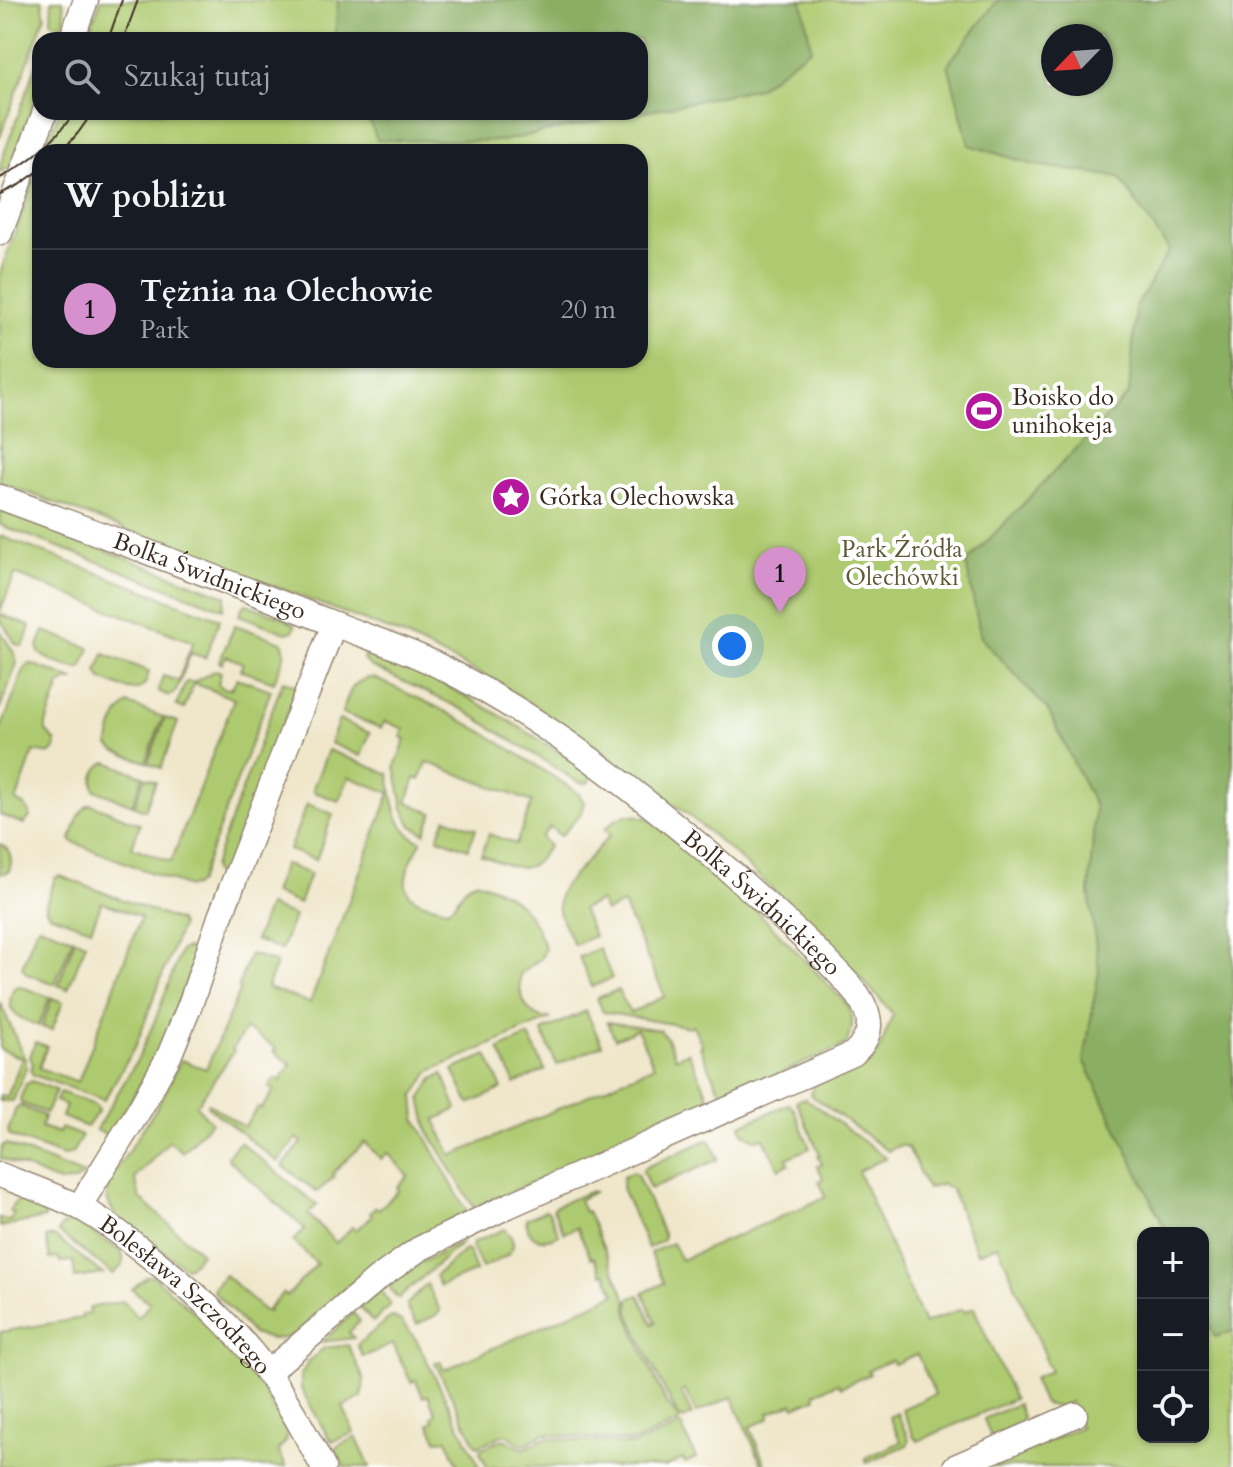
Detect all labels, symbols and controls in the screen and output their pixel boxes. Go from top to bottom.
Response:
north arrow [1041,24,1113,96]
search box [32,32,648,120]
icon: search [60,54,104,98]
text: Szukaj tutaj [124,56,271,97]
text: W pobliżu [64,173,227,219]
text: Tężnia na Olechowie [140,271,433,312]
text: 1 [83,292,97,327]
text: 20 m [560,292,616,327]
text: Park [140,312,190,347]
place label: Boisko do unihokeja [1012,381,1114,442]
sports icon: Boisko do unihokeja [963,390,1005,432]
place icon: Górka Olechowska [490,476,532,518]
place label: Górka Olechowska [539,481,735,514]
street label: Bolka Świdnickiego [108,524,311,628]
park label: Park Źródła Olechówki [841,533,963,594]
pin: 1 [754,547,806,613]
your location [712,626,752,666]
street label: Bolka Świdnickiego [675,822,849,983]
street label: Bolesława Szczodrego [92,1207,279,1382]
map controls [1137,1227,1209,1443]
button: + [1137,1227,1209,1299]
button: − [1137,1299,1209,1371]
button: locate [1137,1371,1209,1443]

